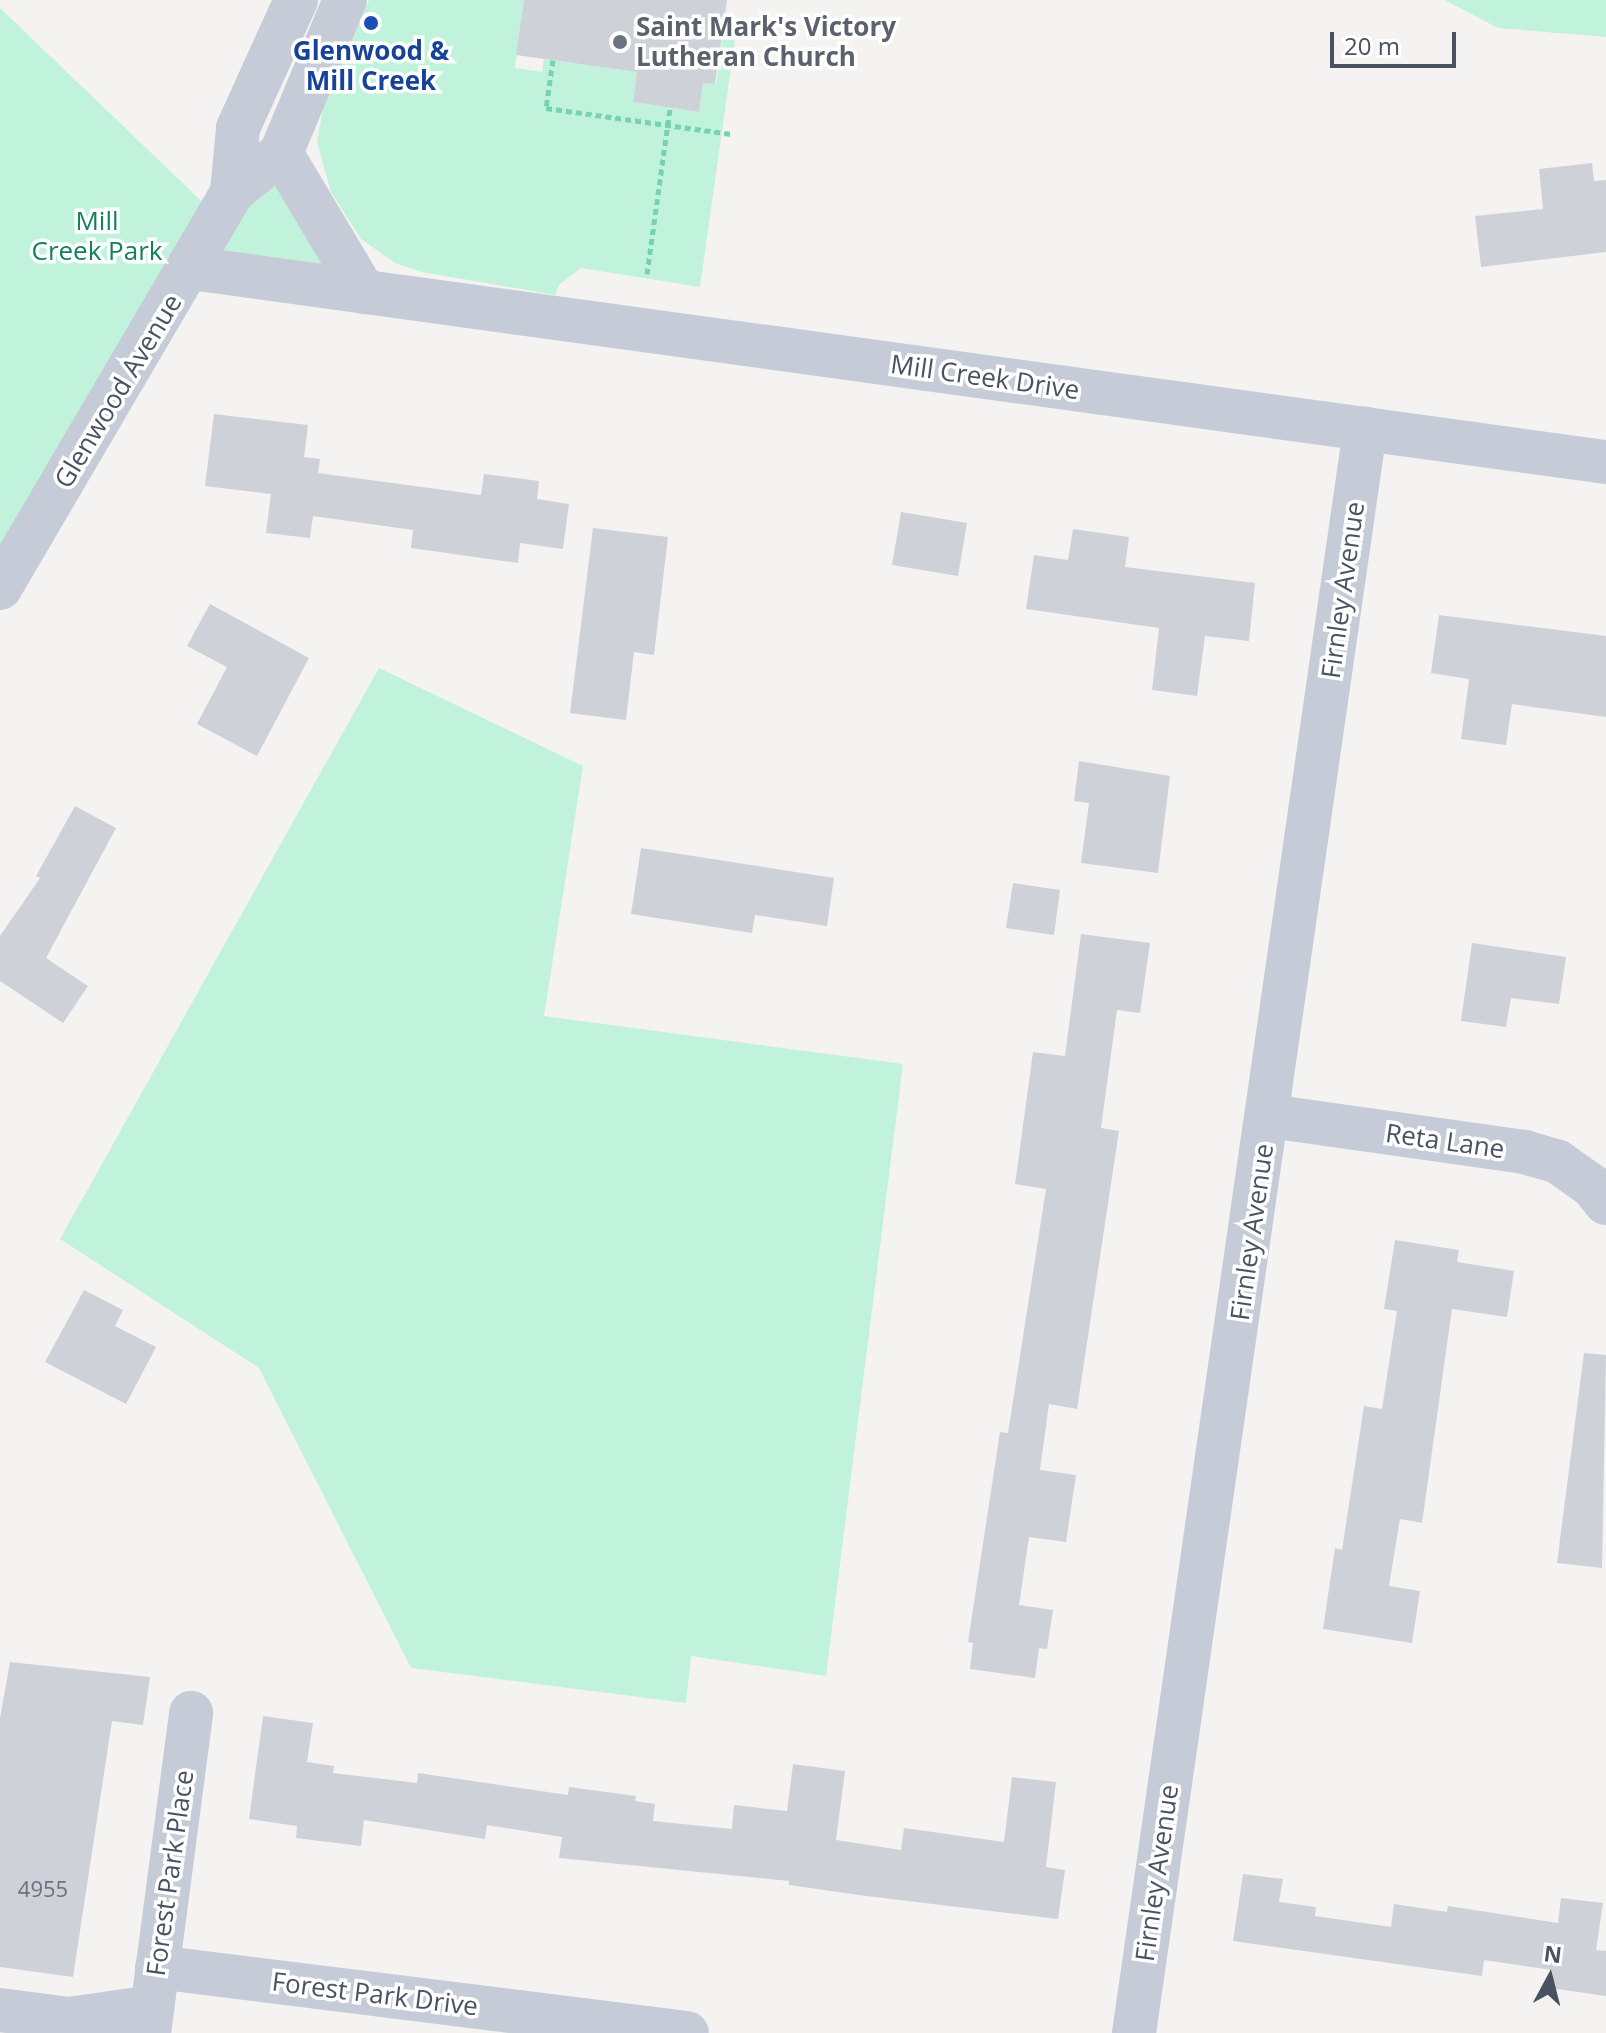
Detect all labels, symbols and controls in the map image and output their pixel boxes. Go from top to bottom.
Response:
place label: Saint Mark's Victory Lutheran Church [636,11,896,72]
marker: Glenwood & Mill Creek [362,14,380,32]
scale bar [1334,16,1460,66]
text: 20 m [1344,29,1400,62]
marker: Saint Mark's Victory Lutheran Church [611,33,629,51]
place label: Glenwood & Mill Creek [293,35,449,96]
park label: Mill Creek Park [32,205,162,266]
street label: Glenwood Avenue [48,288,188,494]
street label: Mill Creek Drive [889,348,1081,406]
street label: Firnley Avenue [1315,500,1371,680]
street label: Reta Lane [1384,1117,1506,1165]
street label: Firnley Avenue [1224,1142,1280,1322]
street label: Forest Park Place [140,1768,200,1978]
street label: Firnley Avenue [1129,1783,1185,1963]
house number: 4955 [18,1876,68,1902]
north arrow [1510,1937,1590,2017]
text: N [1542,1937,1564,1969]
street label: Forest Park Drive [270,1966,480,2022]

